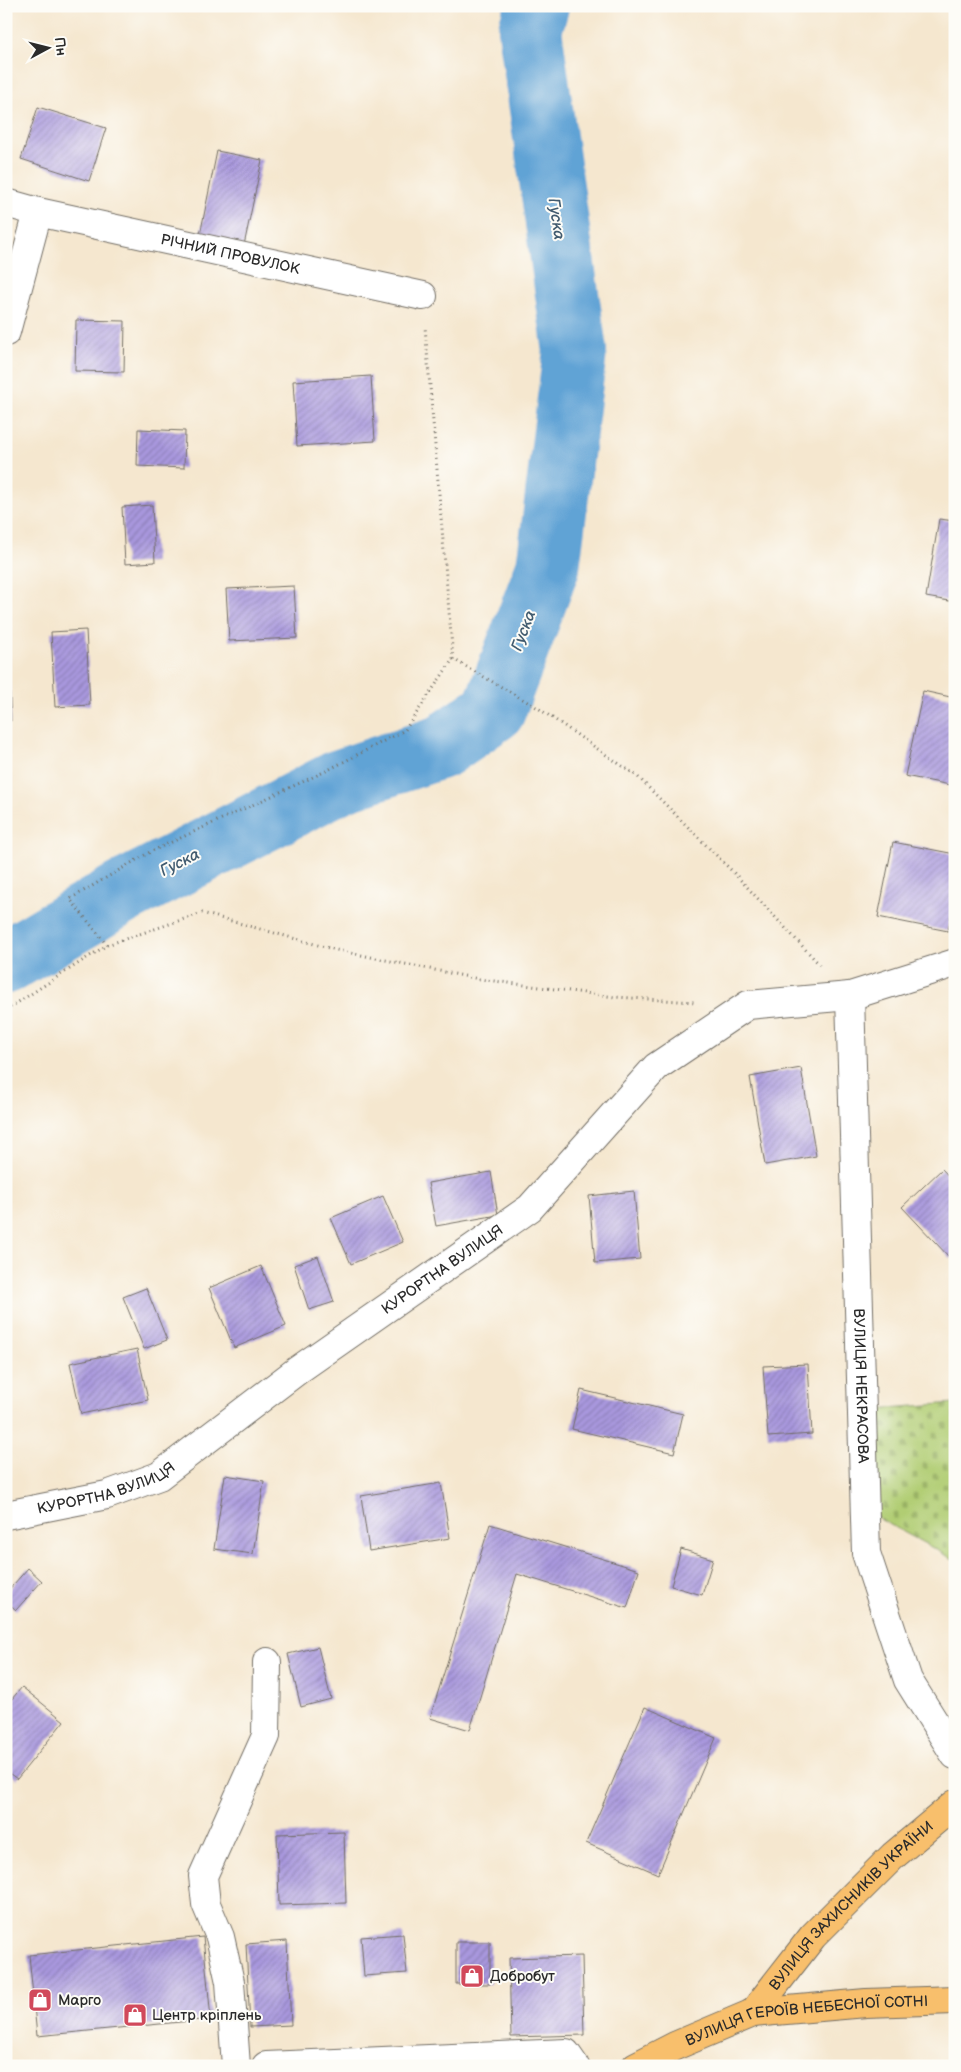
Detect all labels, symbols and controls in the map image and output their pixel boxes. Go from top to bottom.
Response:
north arrow [22,22,72,72]
text: Пн [51,36,70,57]
water label: Гуска [544,197,568,241]
street label: РІЧНИЙ ПРОВУЛОК [159,230,302,278]
water label: Гуска [508,608,540,654]
water label: Гуска [157,845,203,881]
street label: КУРОРТНА ВУЛИЦЯ [378,1220,507,1318]
street label: ВУЛИЦЯ НЕКРАСОВА [849,1308,873,1464]
street label: КУРОРТНА ВУЛИЦЯ [35,1458,179,1518]
street label: ВУЛИЦЯ ЗАХИСНИКІВ УКРАЇНИ [765,1817,937,1994]
shop icon: Добробут [459,1963,485,1989]
place label: Добробут [490,1967,555,1986]
shop icon: Марго [27,1987,53,2013]
place label: Марго [58,1991,101,2010]
street label: ВУЛИЦЯ ГЕРОЇВ НЕБЕСНОЇ СОТНІ [682,1991,928,2050]
shop icon: Центр кріплень [122,2002,148,2028]
place label: Центр кріплень [152,2006,262,2025]

